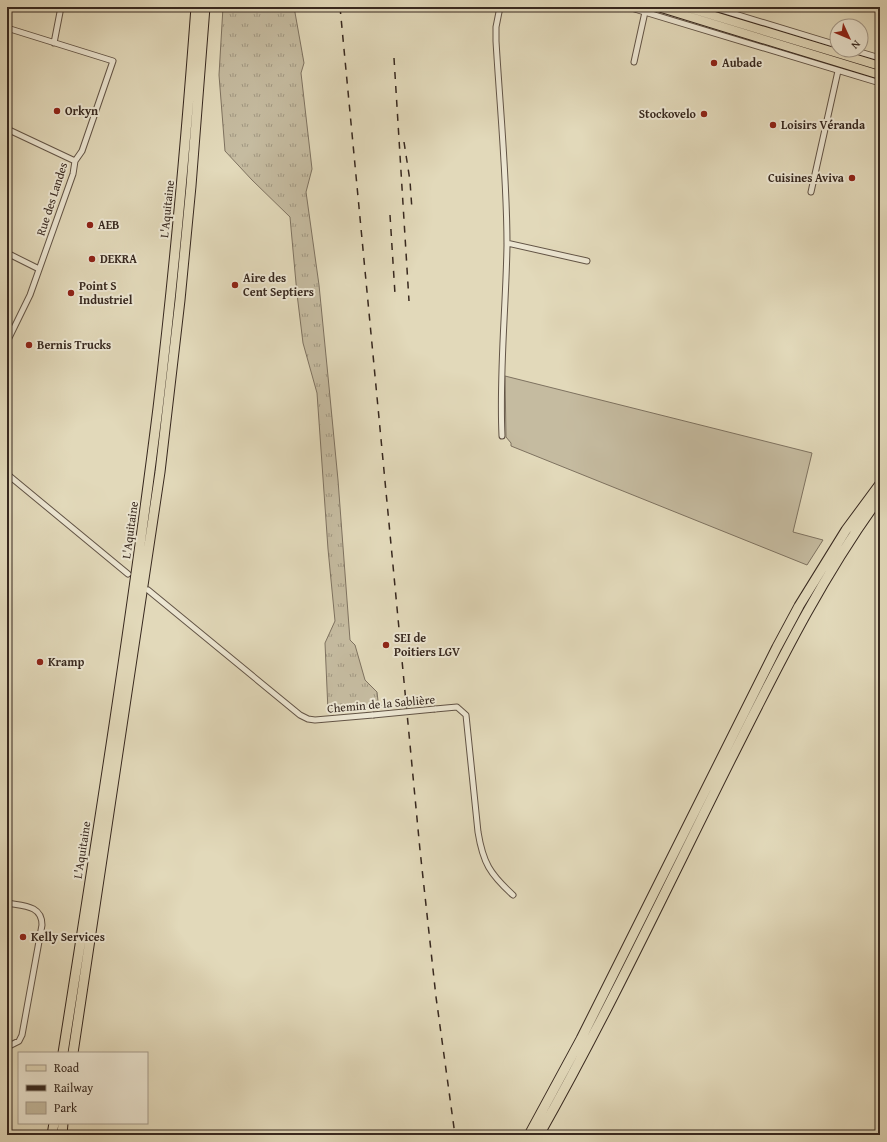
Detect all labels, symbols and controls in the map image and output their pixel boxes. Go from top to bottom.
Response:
north arrow [829,18,869,58]
text: N [847,37,865,54]
place label: Aubade [722,54,762,71]
marker: Aubade [709,58,719,68]
place label: Orkyn [65,102,98,119]
place label: Stockovelo [639,105,697,122]
marker: Orkyn [52,106,62,116]
marker: Stockovelo [699,109,709,119]
place label: Loisirs Véranda [781,116,866,133]
marker: Loisirs Véranda [768,120,778,130]
street label: Rue des Landes [32,160,71,238]
place label: Cuisines Aviva [768,169,845,186]
marker: Cuisines Aviva [847,173,857,183]
street label: L'Aquitaine [155,179,178,239]
place label: AEB [98,216,120,233]
marker: AEB [85,220,95,230]
place label: DEKRA [100,250,137,267]
marker: DEKRA [87,254,97,264]
place label: Aire des Cent Septiers [243,269,314,300]
place label: Point S Industriel [79,277,133,308]
marker: Aire des Cent Septiers [230,280,240,290]
marker: Point S Industriel [66,288,76,298]
place label: Bernis Trucks [37,336,111,353]
marker: Bernis Trucks [24,340,34,350]
street label: L'Aquitaine [117,500,142,560]
place label: SEI de Poitiers LGV [394,629,460,660]
marker: SEI de Poitiers LGV [381,640,391,650]
place label: Kramp [48,653,84,670]
marker: Kramp [35,657,45,667]
street label: Chemin de la Sablière [326,690,436,717]
street label: L'Aquitaine [69,820,94,880]
place label: Kelly Services [31,928,105,945]
marker: Kelly Services [18,932,28,942]
legend [18,1052,148,1124]
text: Road [54,1059,80,1076]
text: Railway [54,1079,93,1096]
text: Park [54,1099,78,1116]

